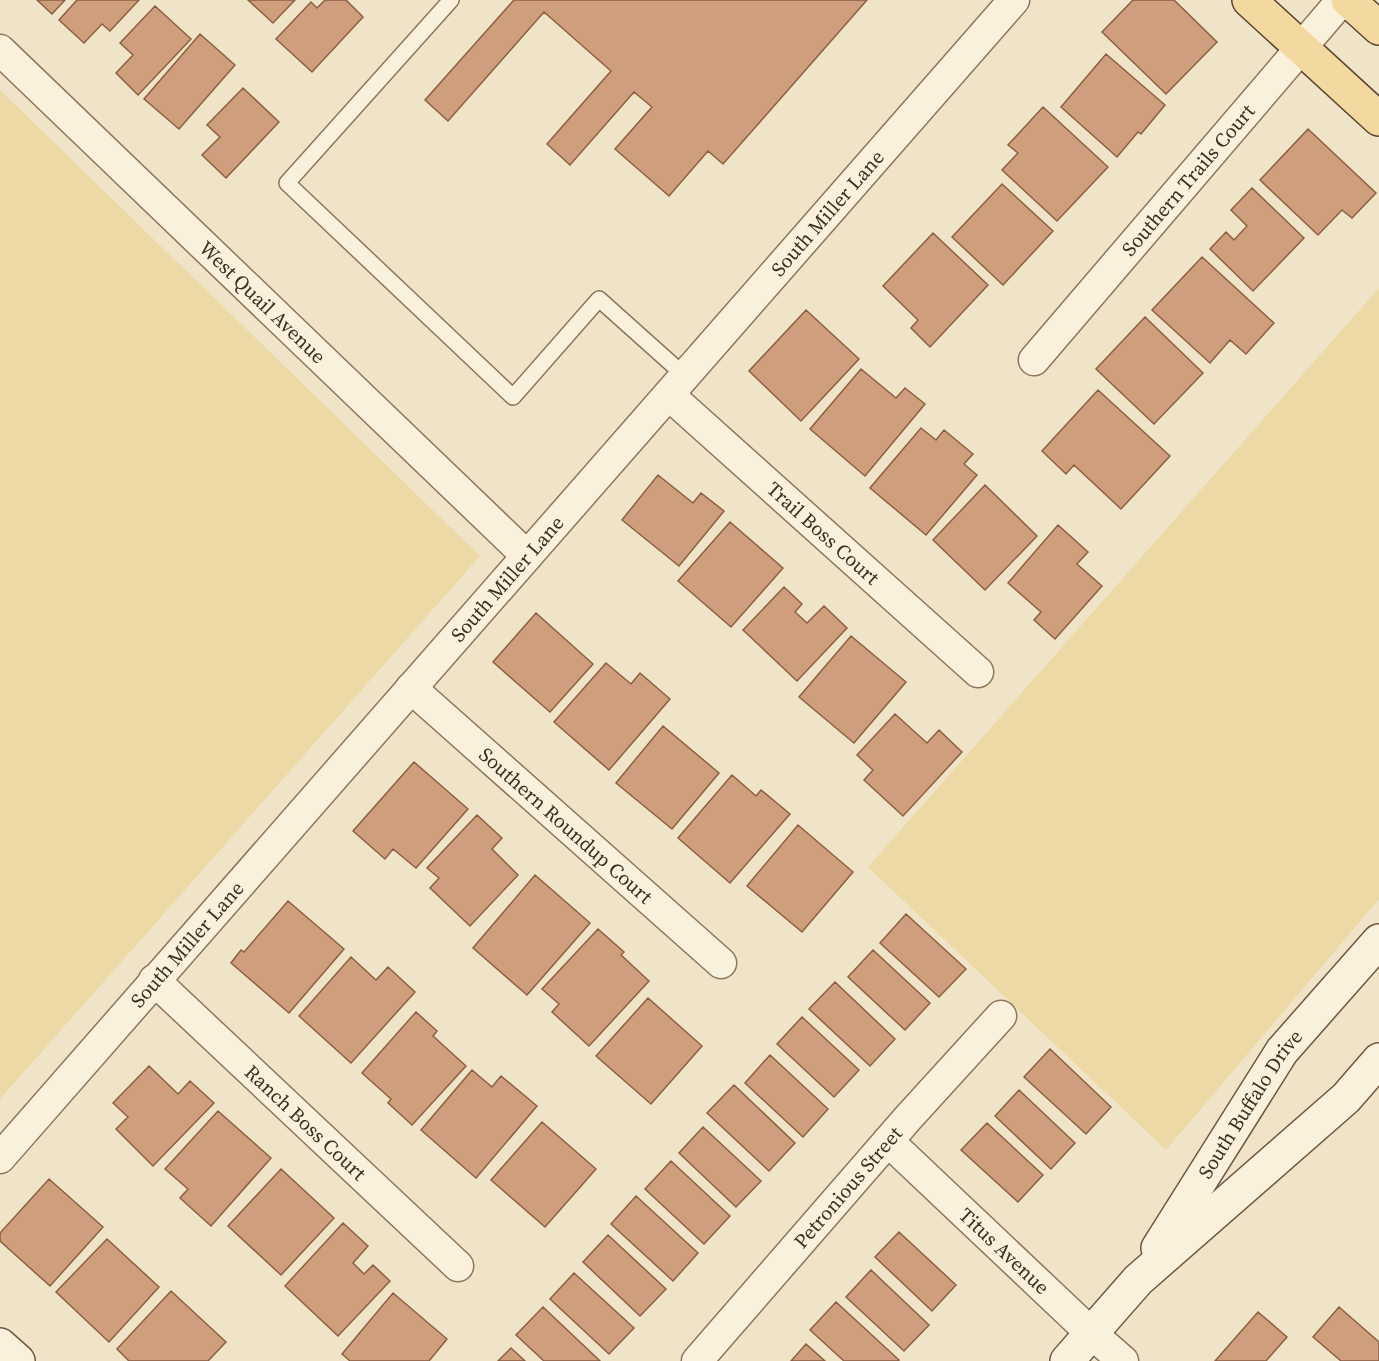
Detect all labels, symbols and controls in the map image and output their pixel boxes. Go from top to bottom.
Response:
street label: Southern Trails Court [1115,98,1261,262]
street label: South Miller Lane [764,144,891,282]
street label: West Quail Avenue [193,234,332,370]
street label: Trail Boss Court [761,475,886,592]
street label: South Miller Lane [444,509,570,648]
street label: Southern Roundup Court [473,741,659,910]
street label: South Miller Lane [124,875,250,1014]
street label: South Buffalo Drive [1191,1023,1309,1184]
street label: Ranch Boss Court [239,1058,373,1187]
street label: Petronious Street [787,1120,909,1254]
street label: Titus Avenue [953,1201,1056,1301]

